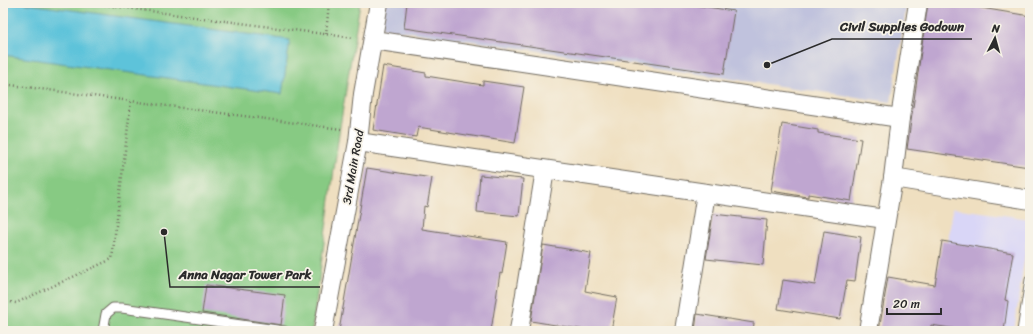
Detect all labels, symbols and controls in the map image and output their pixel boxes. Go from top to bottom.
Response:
callout: Civil Supplies Godown [832,14,972,39]
text: Civil Supplies Godown [839,15,965,38]
north arrow [975,18,1015,58]
text: N [990,19,1001,38]
street label: 3rd Main Road [336,126,371,206]
callout: Anna Nagar Tower Park [170,262,320,287]
text: Anna Nagar Tower Park [178,263,312,286]
scale bar [887,290,941,316]
text: 20 m [893,293,920,315]

